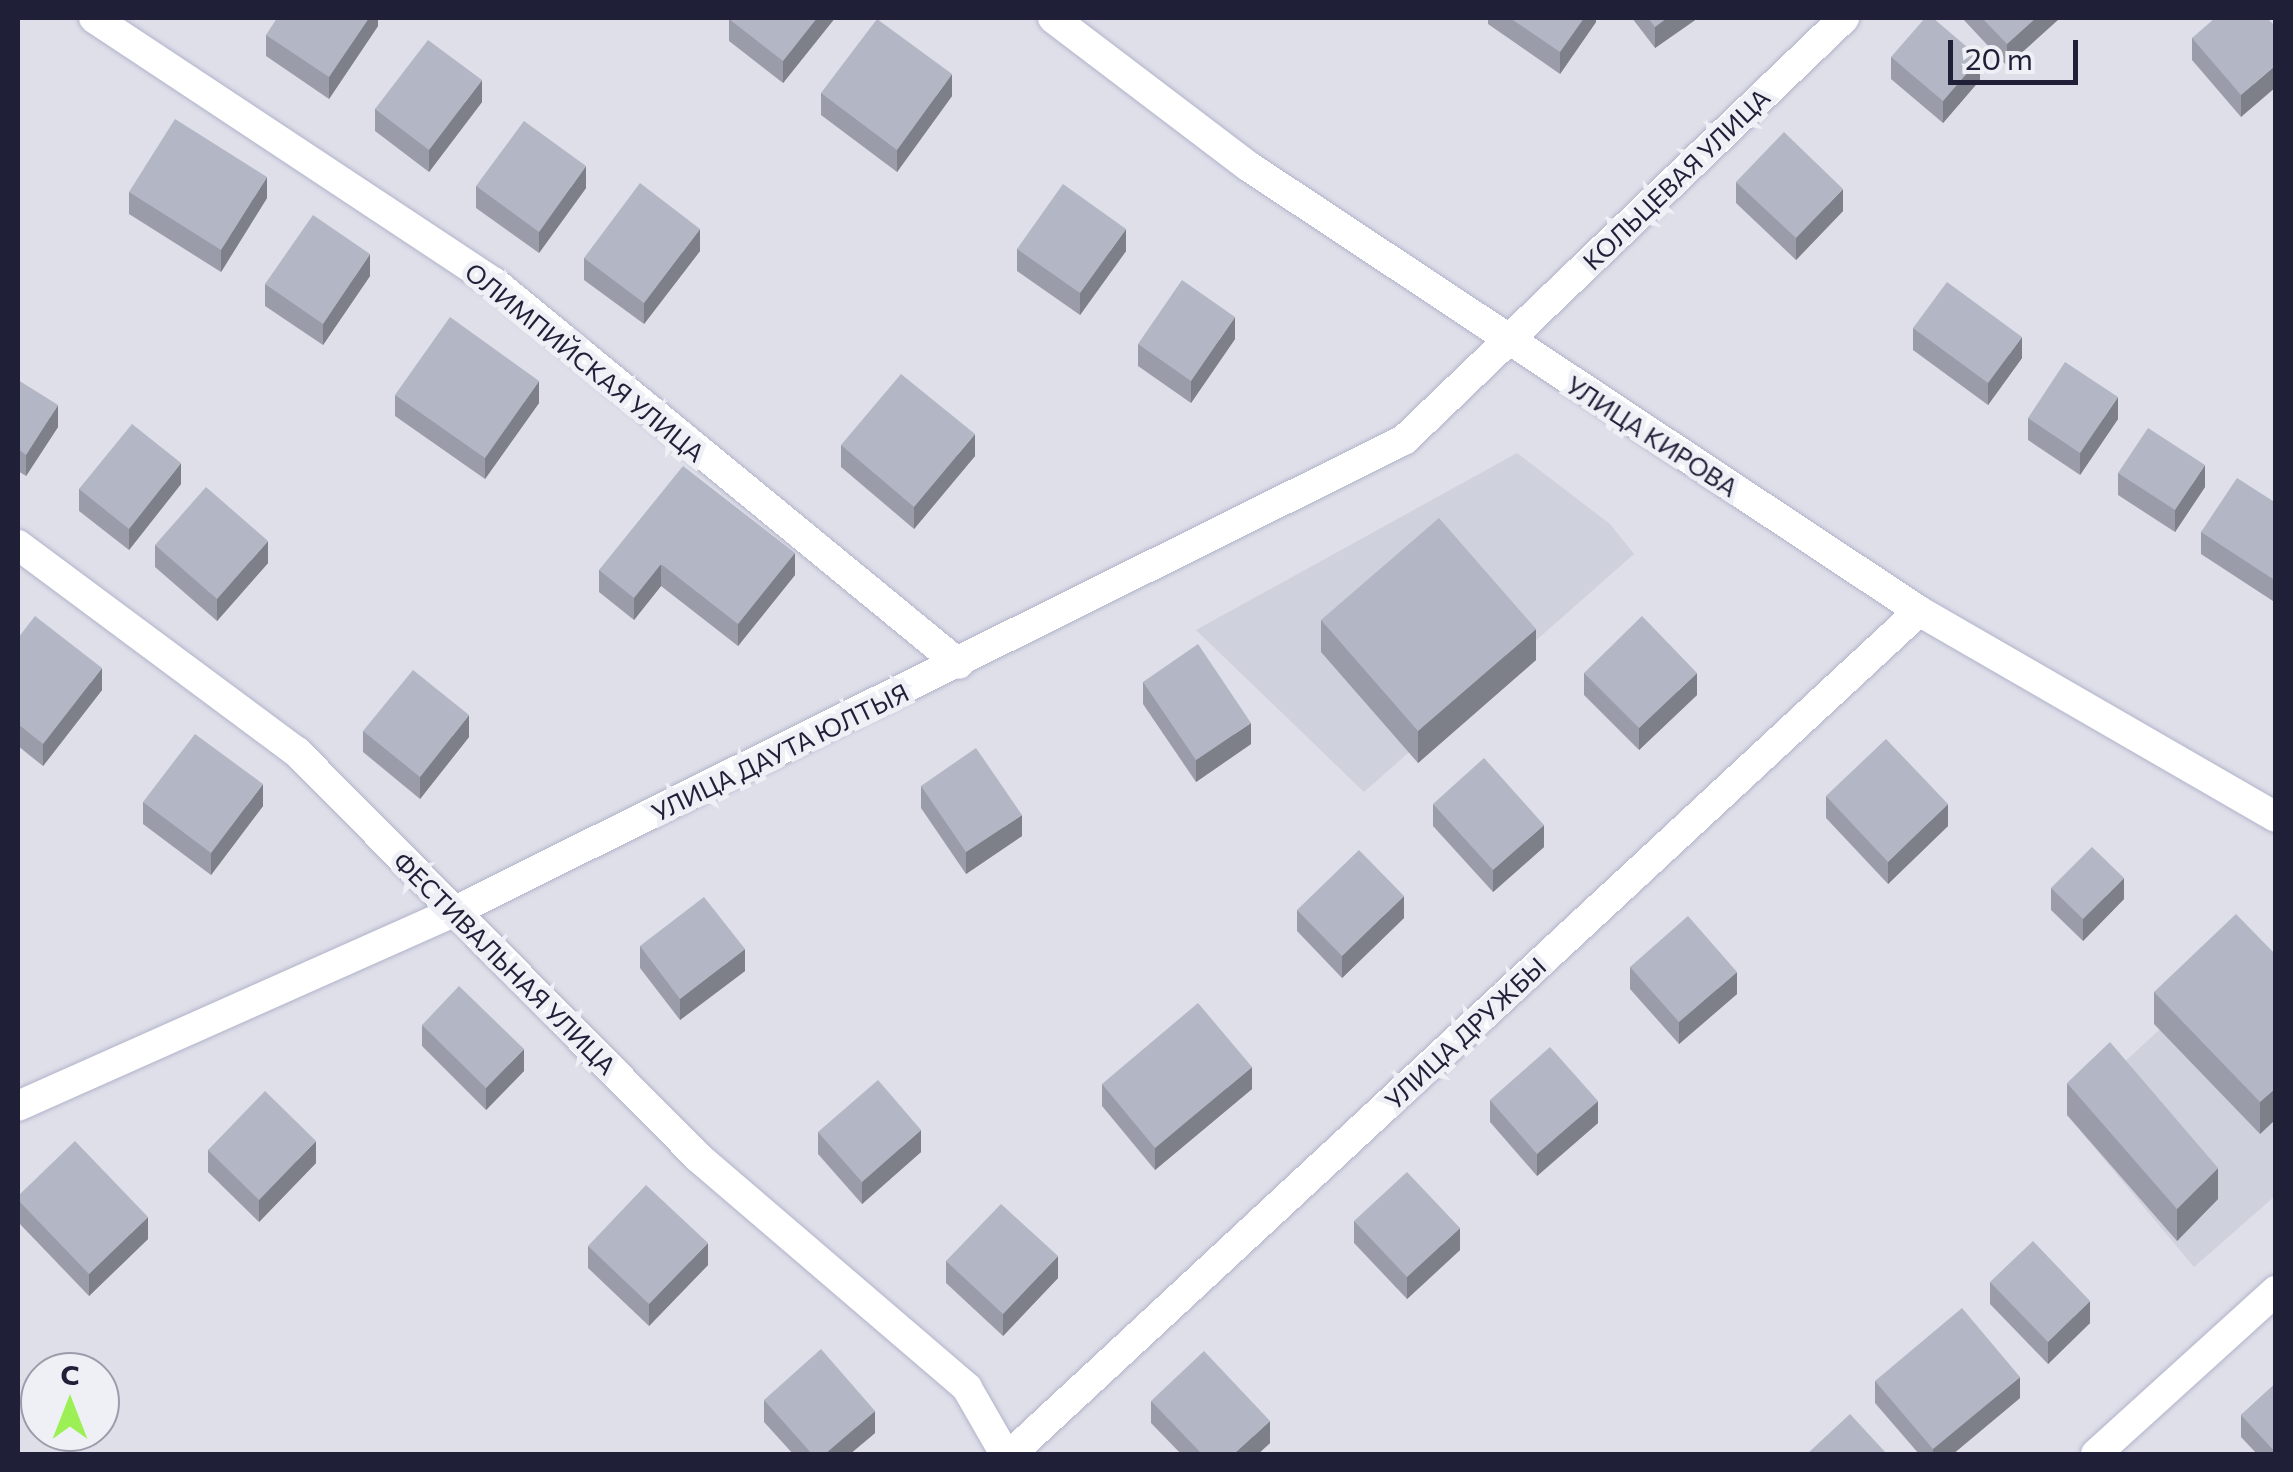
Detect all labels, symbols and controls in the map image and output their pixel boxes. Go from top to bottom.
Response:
scale bar [1953,20,2083,82]
text: 20 m [1965,39,2033,76]
street label: КОЛЬЦЕВАЯ УЛИЦА [1576,82,1776,276]
street label: ОЛИМПИЙСКАЯ УЛИЦА [459,256,711,468]
street label: УЛИЦА КИРОВА [1561,369,1743,503]
street label: УЛИЦА ДАУТА ЮЛТЫЯ [647,677,913,827]
street label: ФЕСТИВАЛЬНАЯ УЛИЦА [388,846,622,1080]
street label: УЛИЦА ДРУЖБЫ [1378,951,1552,1115]
north arrow [20,1352,120,1452]
text: С [60,1357,80,1391]

